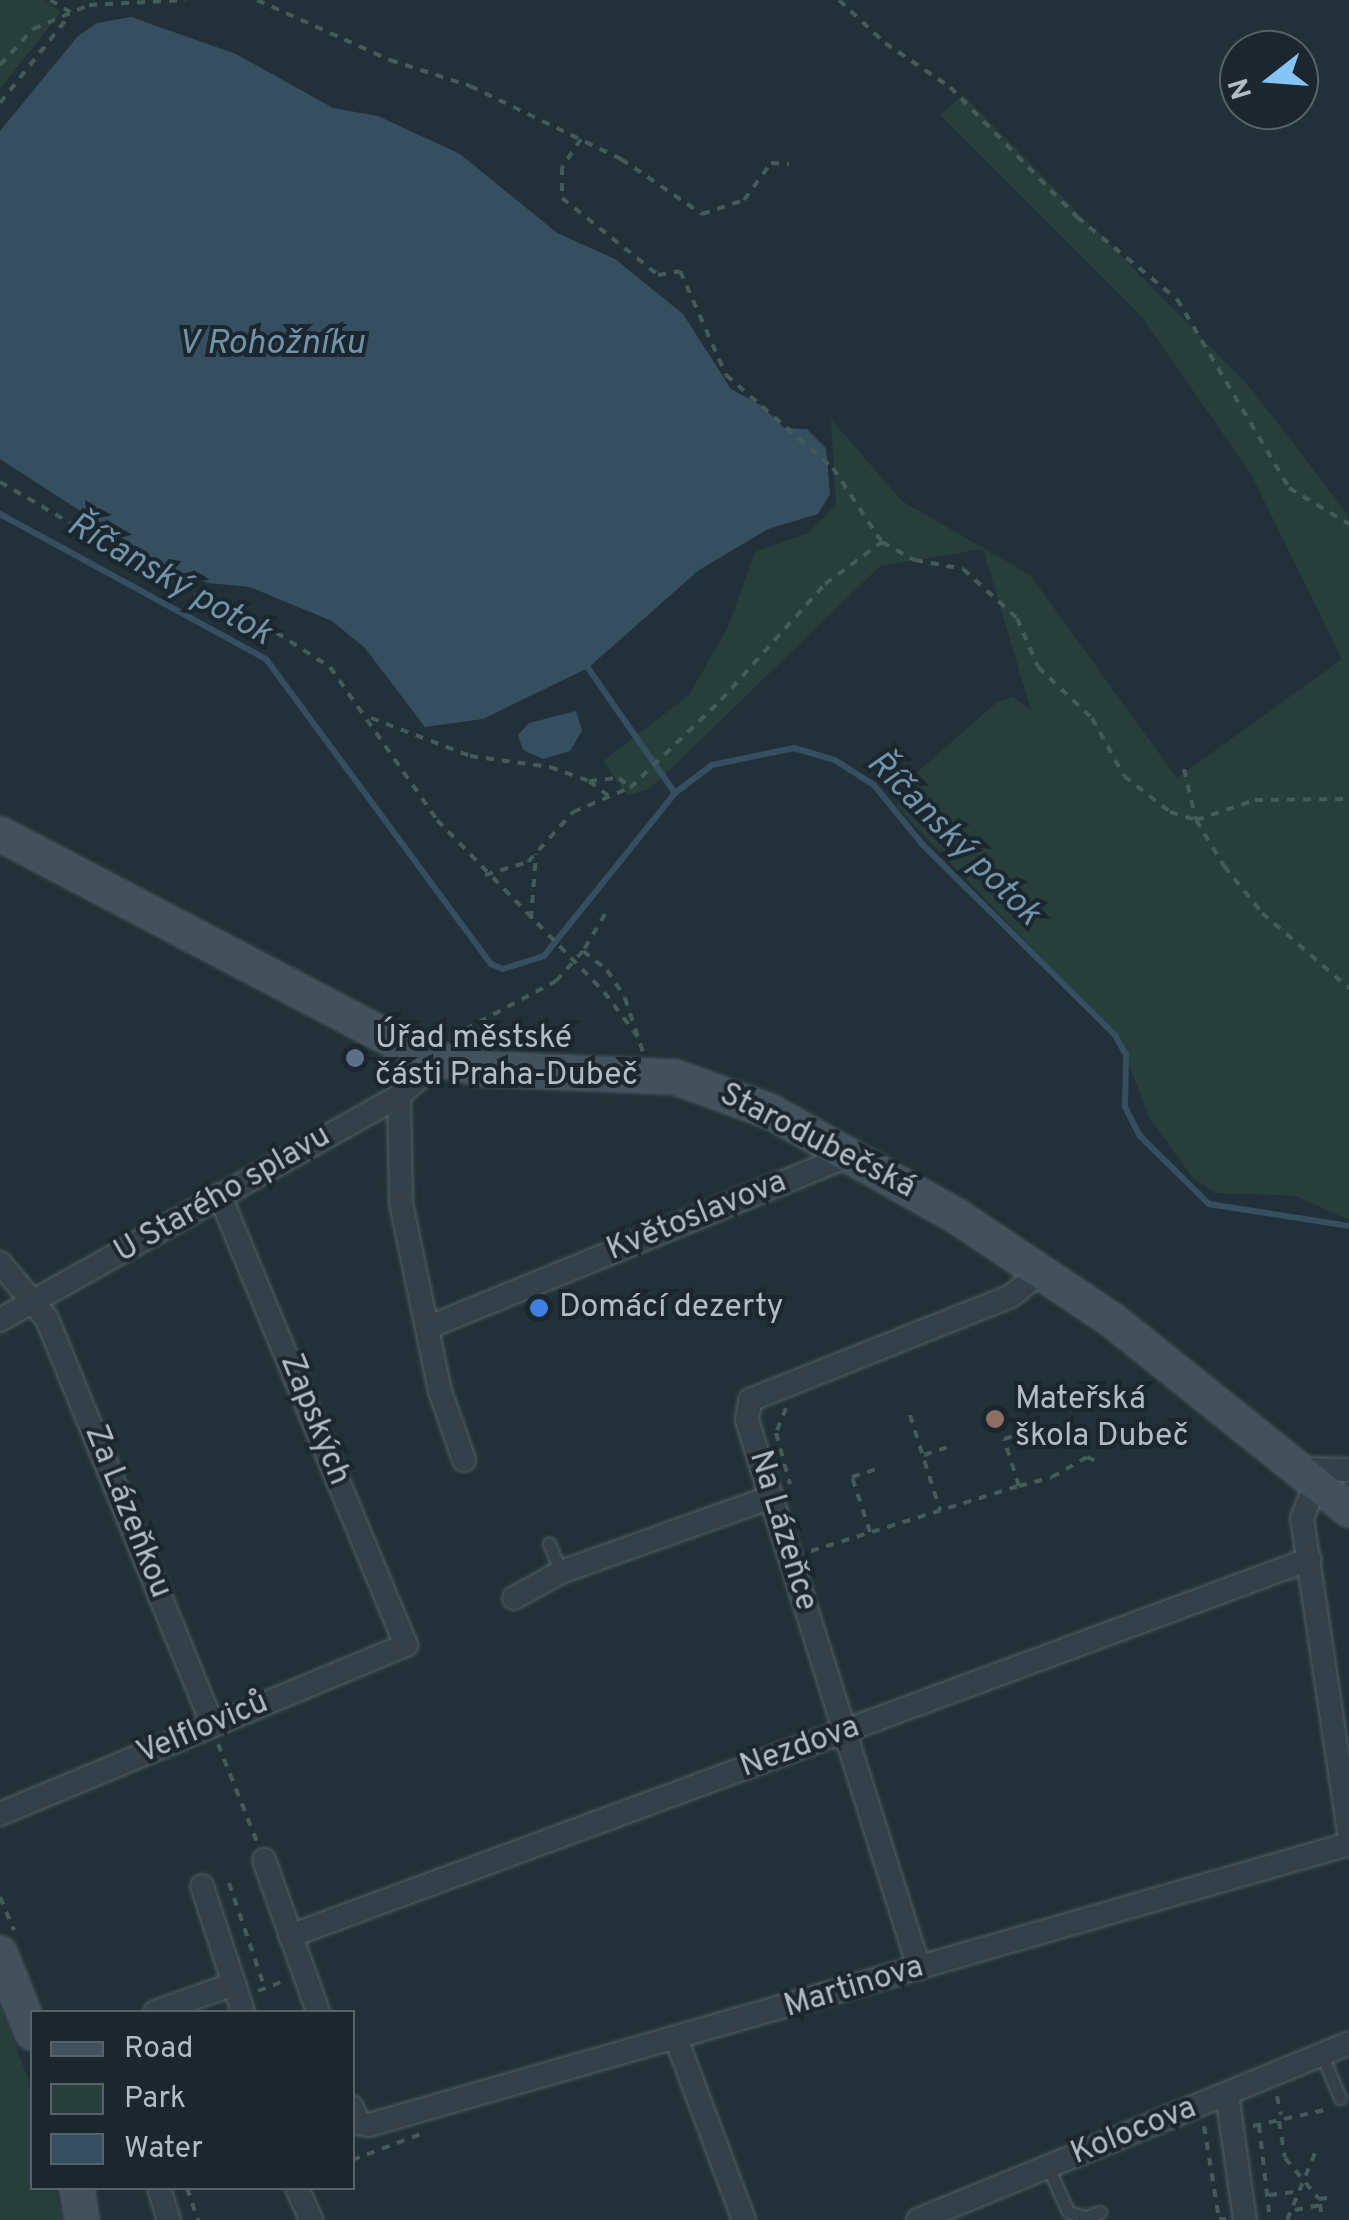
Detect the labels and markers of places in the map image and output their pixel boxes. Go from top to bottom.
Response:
place label: Úřad městské části Praha-Dubeč [375,1021,638,1096]
marker: Úřad městské části Praha-Dubeč [344,1047,366,1069]
place label: Domácí dezerty [559,1289,783,1327]
marker: Domácí dezerty [528,1297,550,1319]
place label: Mateřská škola Dubeč [1015,1382,1189,1457]
marker: Mateřská škola Dubeč [984,1408,1006,1430]

